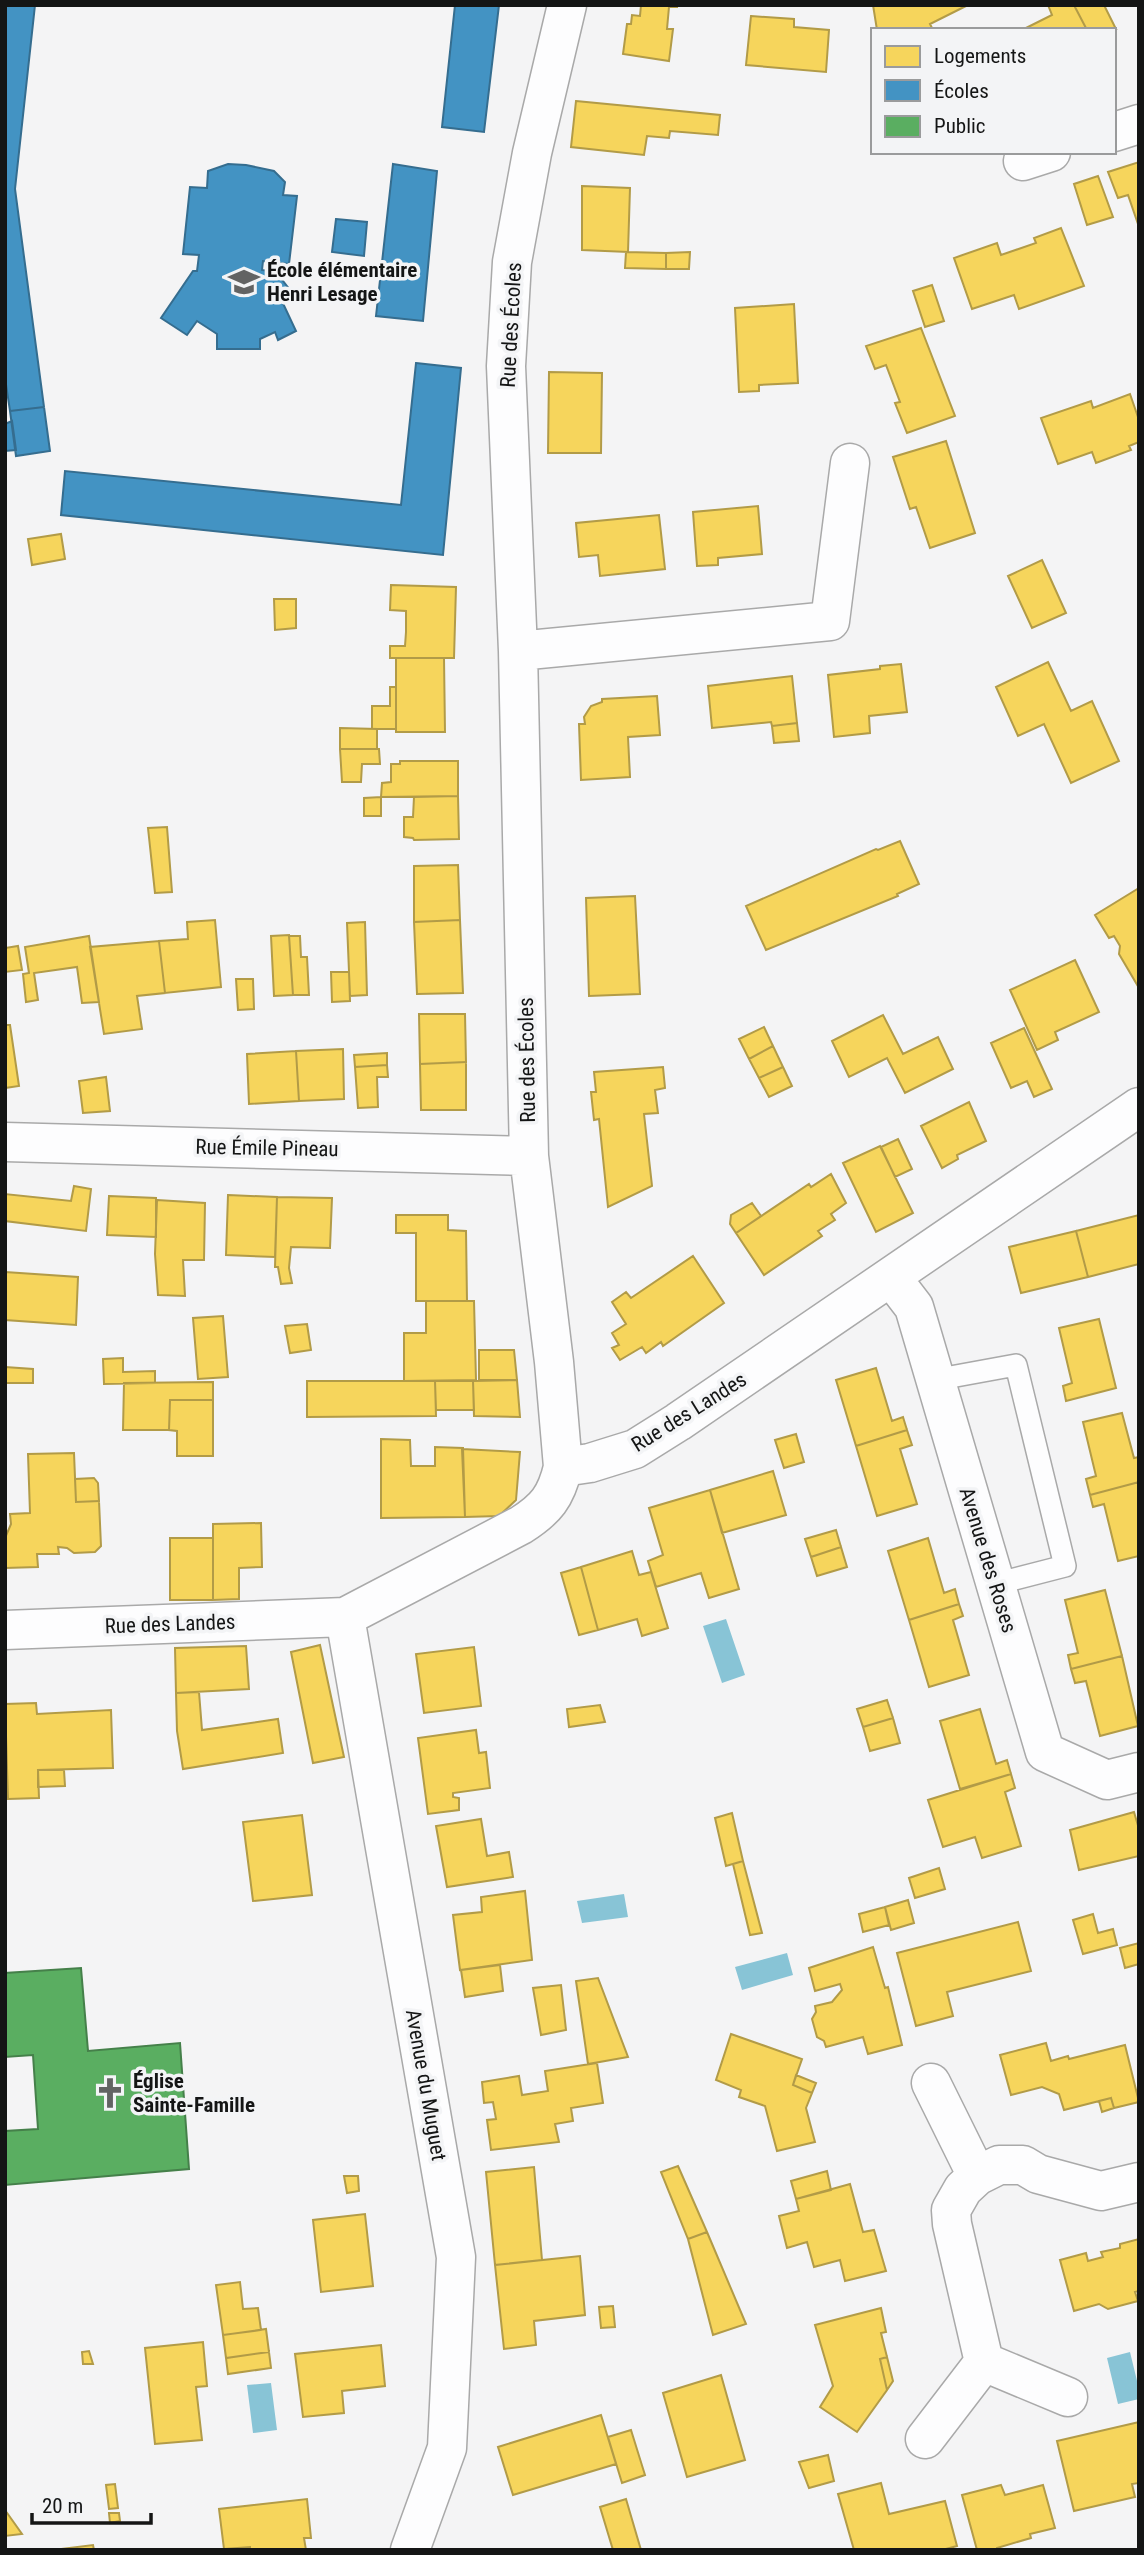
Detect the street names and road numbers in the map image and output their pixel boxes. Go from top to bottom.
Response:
street label: Rue des Écoles [496,262,526,388]
street label: Rue des Écoles [514,997,540,1123]
street label: Rue Émile Pineau [195,1135,339,1161]
street label: Rue des Landes [627,1367,751,1457]
street label: Avenue des Roses [955,1484,1021,1636]
street label: Rue des Landes [104,1610,236,1638]
street label: Avenue du Muguet [401,2007,451,2163]

